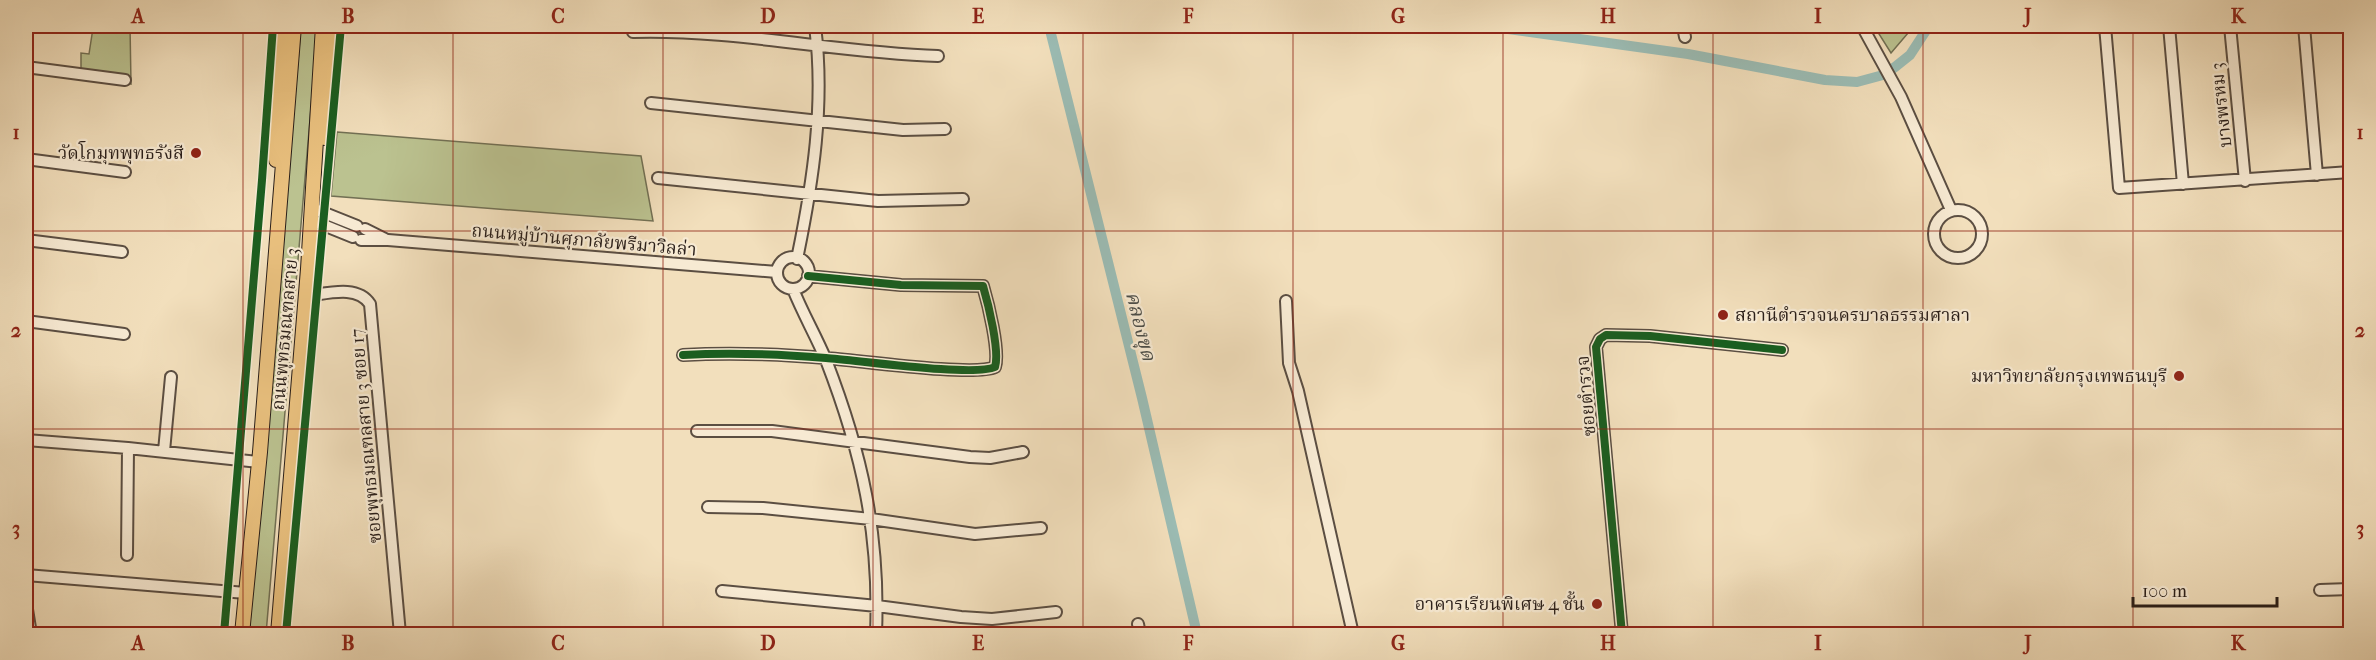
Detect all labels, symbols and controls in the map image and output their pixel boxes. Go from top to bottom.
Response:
text: A [130,5,146,28]
text: B [341,5,355,28]
text: C [551,5,565,28]
text: D [760,5,776,28]
text: E [972,5,984,28]
text: F [1182,5,1194,28]
text: G [1391,5,1405,28]
text: H [1600,5,1616,28]
text: I [1814,5,1822,28]
text: J [2022,5,2032,28]
text: K [2231,5,2247,28]
street label: บางพรหม 3 [2207,61,2236,148]
text: 1 [12,121,20,144]
text: 1 [2356,121,2364,144]
place label: วัดโกมุทพุทธรังสี [58,140,184,165]
marker: วัดโกมุทพุทธรังสี [189,146,203,160]
street label: ถนนหมู่บ้านศุภาลัยพรีมาวิลล่า [470,220,697,262]
street label: ถนนพุทธมณฑลสาย 3 [268,247,304,411]
water label: คลองขุด [1120,289,1160,364]
place label: สถานีตำรวจนครบาลธรรมศาลา [1735,305,1970,326]
marker: สถานีตำรวจนครบาลธรรมศาลา [1716,308,1730,322]
text: 2 [11,319,21,342]
text: 2 [2355,319,2365,342]
street label: ซอยพุทธมณฑลสาย 3 ซอย 17 [347,327,387,544]
street label: ซอยตำรวจ [1573,355,1600,437]
place label: มหาวิทยาลัยกรุงเทพธนบุรี [1971,366,2167,388]
marker: มหาวิทยาลัยกรุงเทพธนบุรี [2172,369,2186,383]
text: 3 [12,517,20,540]
text: 3 [2356,517,2364,540]
scale bar [2133,570,2277,608]
text: 100 m [2142,581,2187,602]
place label: อาคารเรียนพิเศษ 4 ชั้น [1415,590,1585,615]
marker: อาคารเรียนพิเศษ 4 ชั้น [1590,597,1604,611]
text: A [130,632,146,655]
text: B [341,632,355,655]
text: C [551,632,565,655]
text: D [760,632,776,655]
text: E [972,632,984,655]
text: F [1182,632,1194,655]
text: G [1391,632,1405,655]
text: H [1600,632,1616,655]
text: I [1814,632,1822,655]
text: J [2022,632,2032,655]
text: K [2231,632,2247,655]

